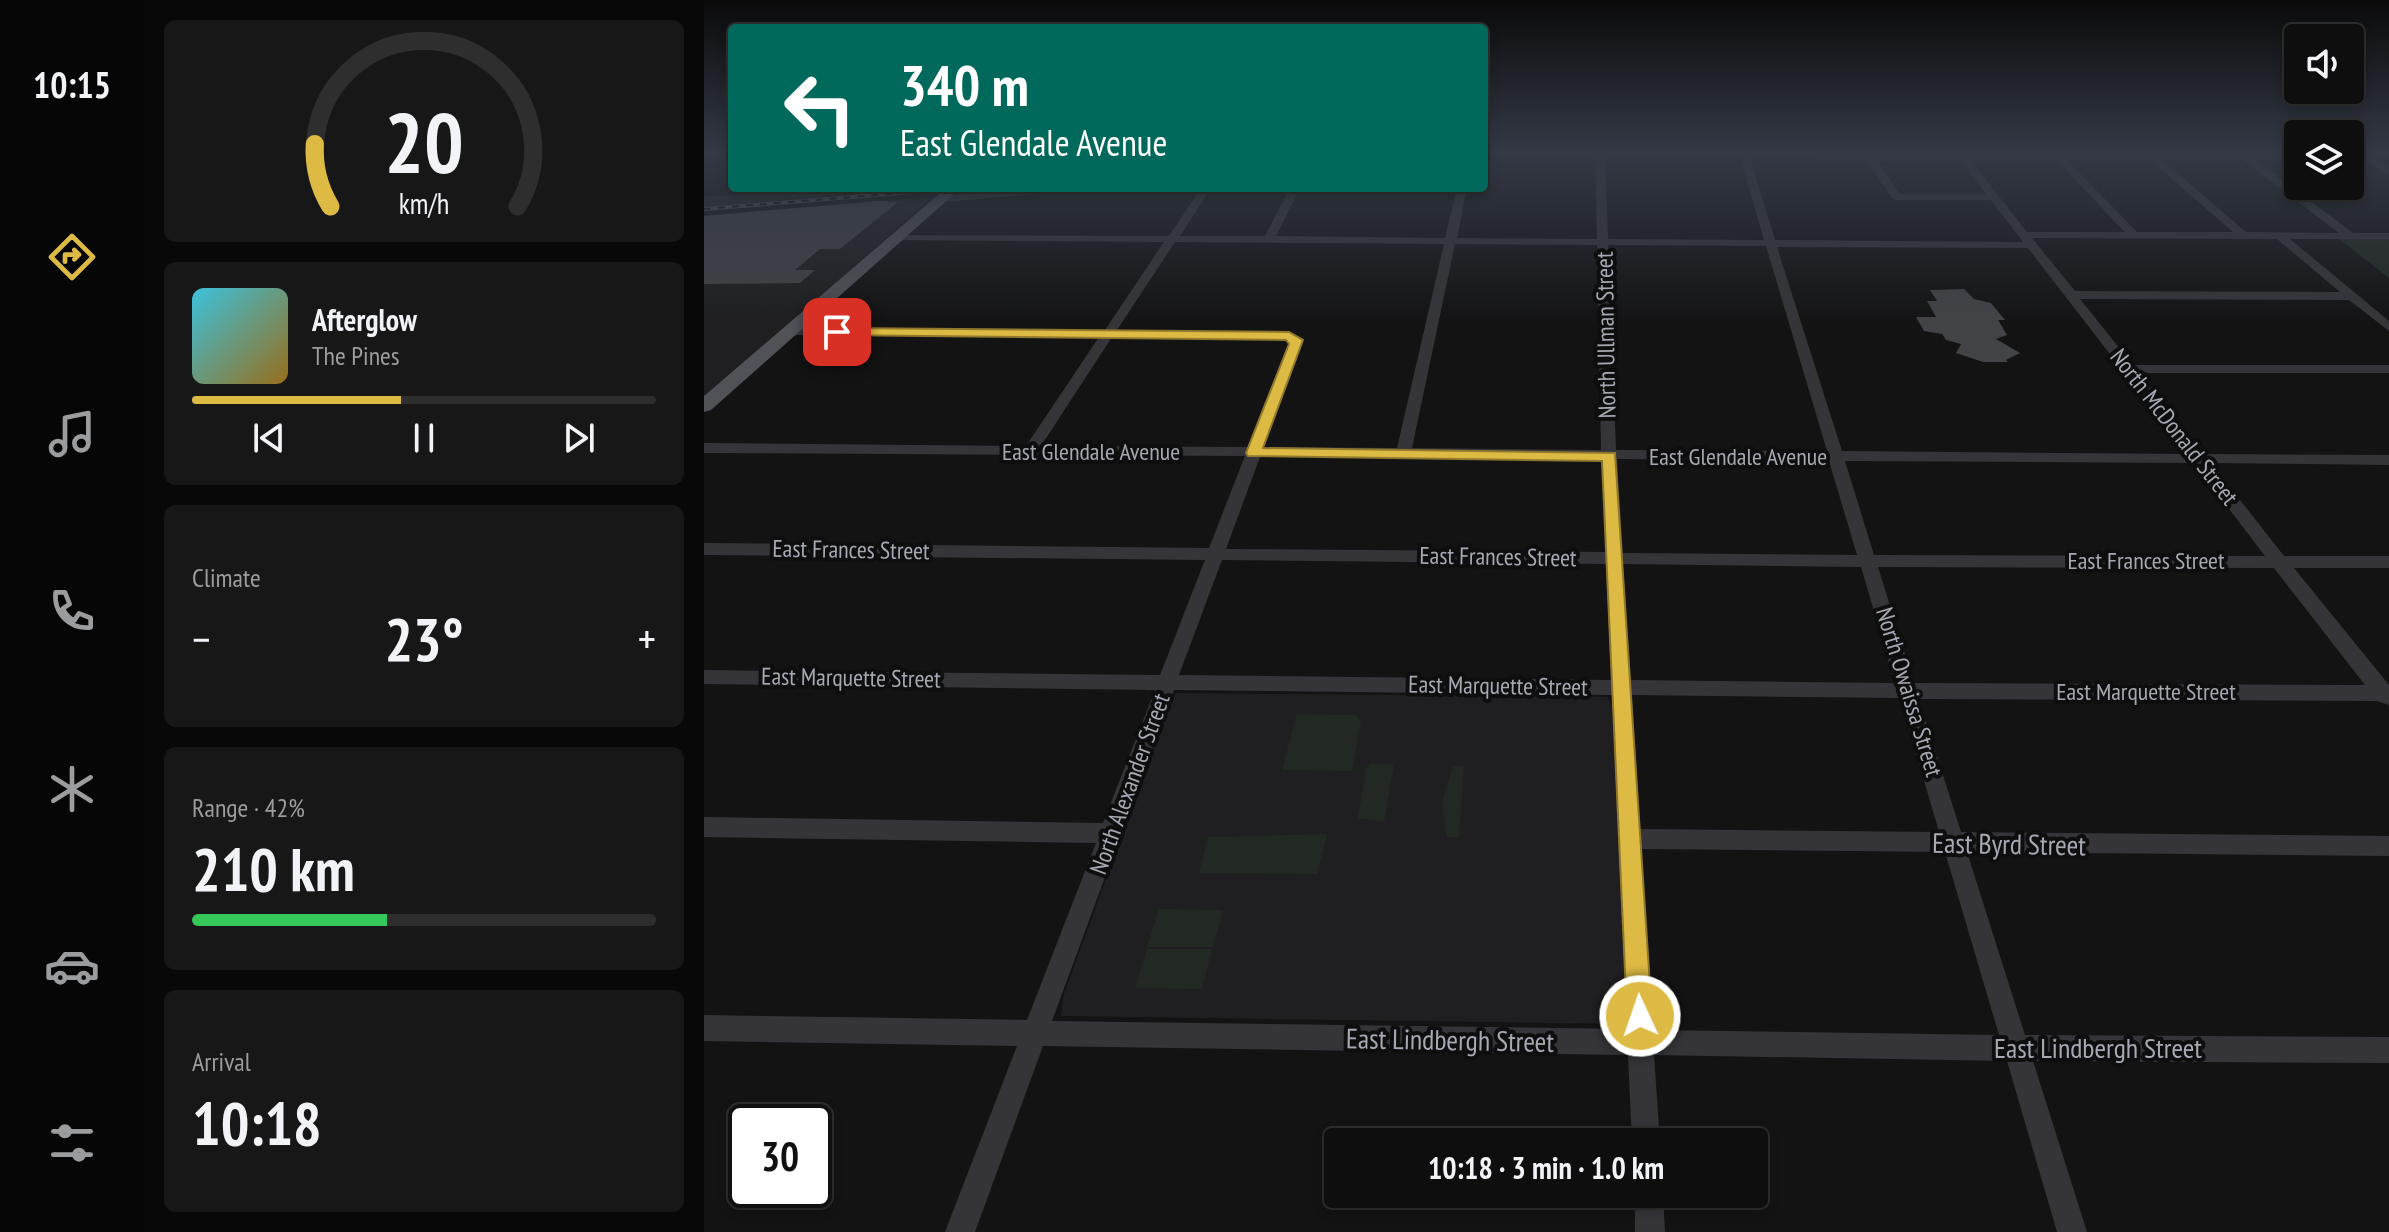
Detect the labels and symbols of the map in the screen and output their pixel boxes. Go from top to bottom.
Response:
street label: North Ullman Street [1589,251,1622,419]
pin [803,298,871,366]
street label: North McDonald Street [2104,342,2245,512]
street label: East Glendale Avenue [1002,436,1180,467]
street label: East Glendale Avenue [1649,441,1827,472]
street label: East Frances Street [772,533,930,566]
street label: East Frances Street [1419,540,1577,573]
street label: East Frances Street [2067,545,2225,576]
street label: North Owaissa Street [1869,603,1950,781]
street label: East Marquette Street [761,660,941,695]
street label: East Marquette Street [1408,668,1588,703]
street label: East Marquette Street [2056,676,2236,707]
street label: North Alexander Street [1082,689,1177,878]
street label: East Byrd Street [1932,824,2086,863]
position arrow [1598,974,1682,1058]
street label: East Lindbergh Street [1346,1019,1555,1060]
street label: East Lindbergh Street [1994,1029,2202,1066]
speed limit sign: 30 [728,1104,832,1208]

